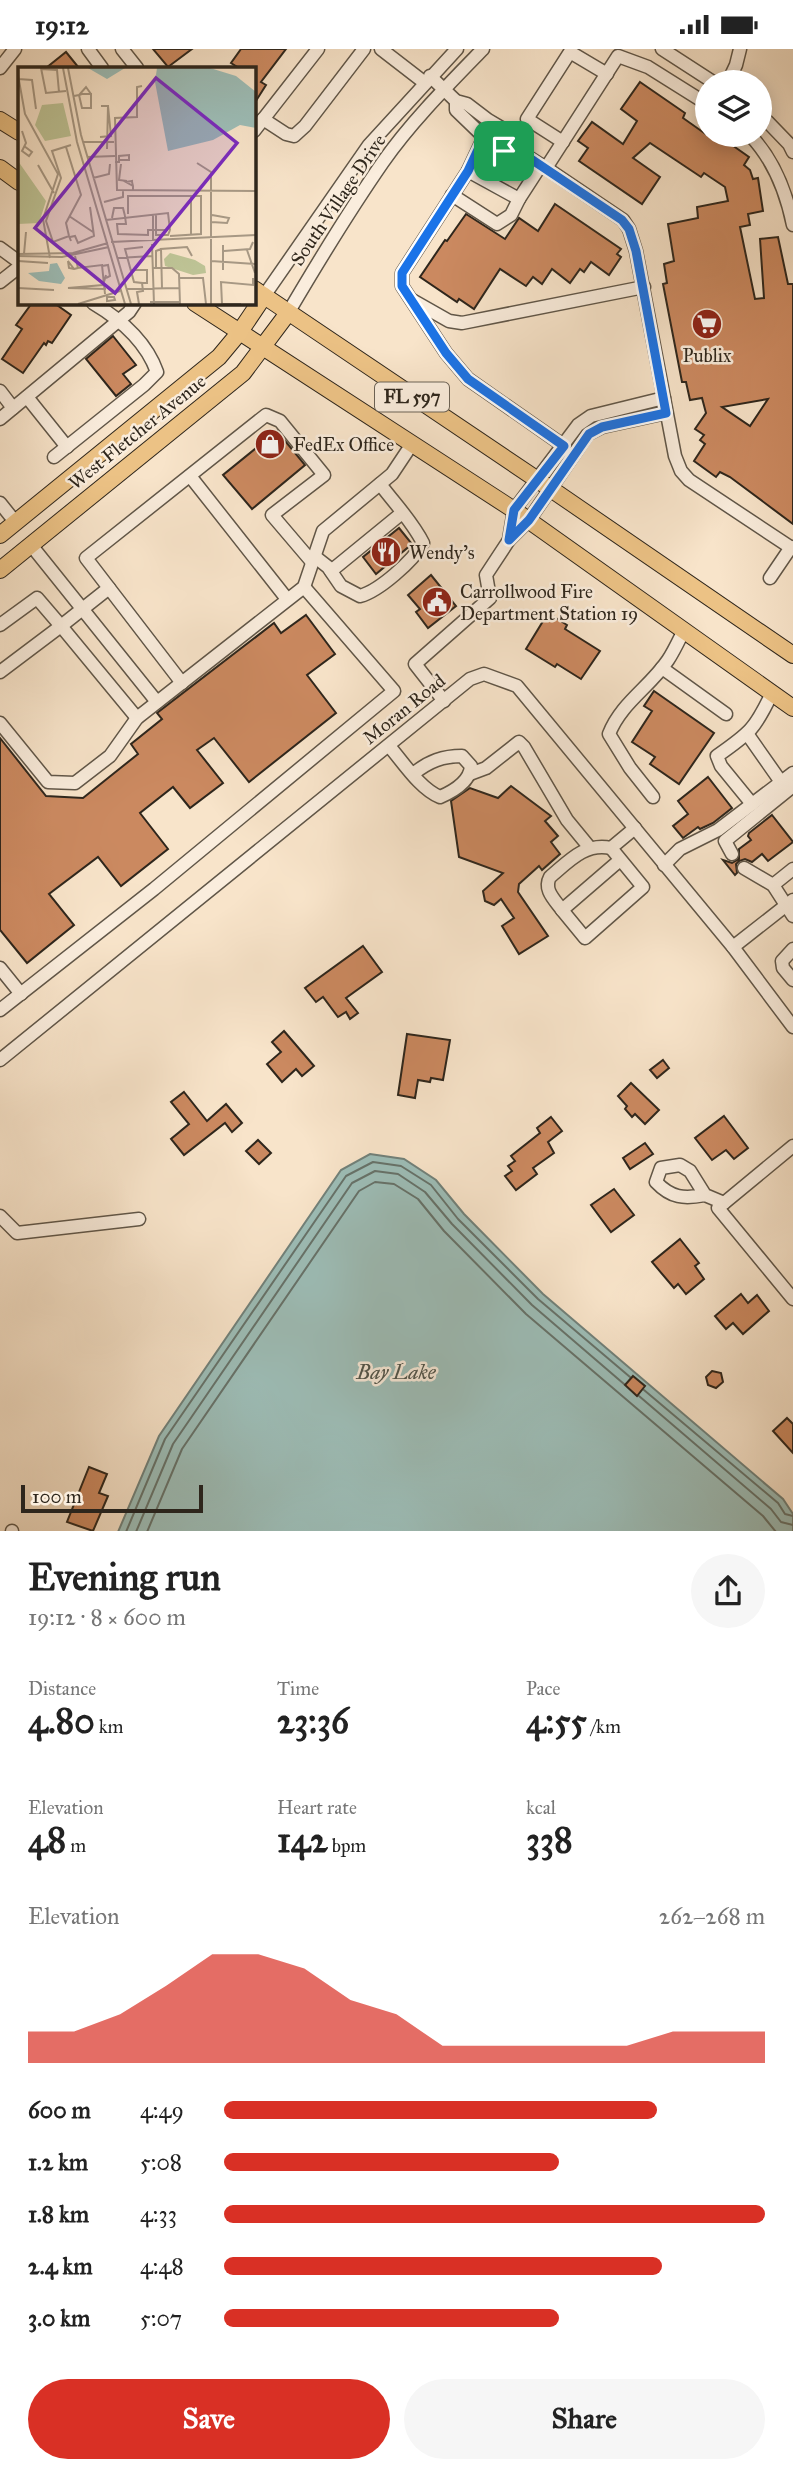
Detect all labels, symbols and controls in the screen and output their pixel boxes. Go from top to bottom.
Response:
text: 19:12 [35,9,89,41]
inset map [18,67,256,305]
map controls [695,70,772,147]
button: layers [695,70,772,147]
pin [474,121,534,181]
street label: South Village Drive [285,130,391,271]
icon: arrive [485,132,523,170]
supermarket icon: Publix [690,307,724,341]
place label: Publix [683,344,732,367]
street label: West Fletcher Avenue [64,370,210,494]
road number: FL 597 [375,383,449,411]
shop icon: FedEx Office [253,427,287,461]
place label: FedEx Office [293,433,394,456]
restaurant icon: Wendy's [369,535,403,569]
place label: Wendy's [409,541,475,564]
place label: Carrollwood Fire Department Station 19 [460,580,638,625]
public building icon: Carrollwood Fire Department Station 19 [420,585,454,619]
street label: Moran Road [358,669,450,749]
water label: Bay Lake [355,1359,437,1385]
scale bar [21,1483,203,1514]
text: 100 m [32,1485,82,1508]
text: Evening run [28,1554,221,1600]
button: share [691,1554,765,1628]
text: 19:12 · 8 × 600 m [28,1603,186,1631]
text: Distance [28,1677,96,1700]
text: Time [277,1677,319,1700]
text: Pace [526,1677,560,1700]
text: 4.80 [28,1700,95,1743]
text: 23:36 [277,1700,349,1743]
text: 4:55 [526,1700,587,1743]
text: km [95,1715,123,1738]
text: /km [587,1715,621,1738]
text: Elevation [28,1796,103,1819]
text: Heart rate [277,1796,357,1819]
text: kcal [526,1796,556,1819]
text: 48 [28,1819,66,1862]
text: 142 [277,1819,328,1862]
text: 338 [526,1819,573,1862]
text: m [66,1834,86,1857]
text: bpm [328,1834,366,1857]
text: Elevation [28,1902,119,1930]
text: 262–268 m [659,1902,765,1930]
text: 600 m [28,2096,91,2124]
text: 4:49 [140,2096,184,2124]
text: 1.2 km [28,2148,88,2176]
text: 5:08 [140,2148,182,2176]
text: 1.8 km [28,2200,89,2228]
text: 4:33 [140,2200,177,2228]
text: 2.4 km [28,2252,93,2280]
text: 4:48 [140,2252,184,2280]
text: 3.0 km [28,2304,90,2332]
text: 5:07 [140,2304,182,2332]
button: Save [28,2379,390,2459]
button: Share [404,2379,765,2459]

